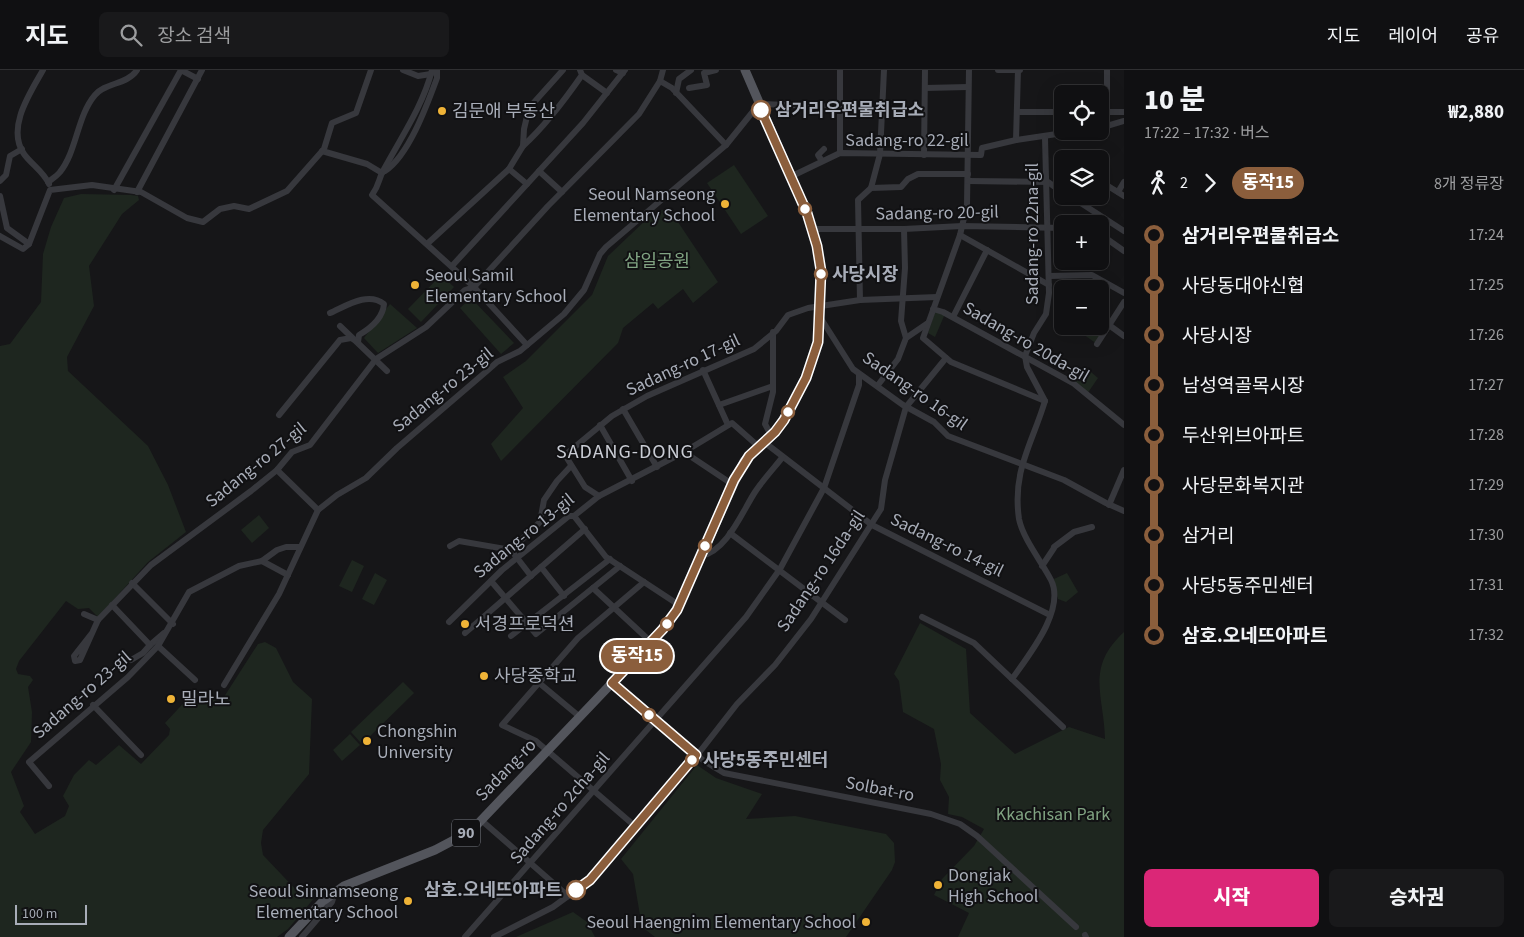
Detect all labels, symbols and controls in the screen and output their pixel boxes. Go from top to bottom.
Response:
search box [99,12,449,57]
text: 지도 [25,19,69,54]
icon: search [117,21,145,49]
text: 장소 검색 [157,23,231,50]
text: 지도 [1327,24,1360,49]
text: 레이어 [1388,24,1438,49]
text: 공유 [1466,24,1499,49]
text: 10 분 [1144,80,1205,120]
map controls [1054,85,1109,335]
button: locate [1054,85,1109,140]
place label: 삼거리우편물취급소 [775,98,924,123]
place label: 김문애 부동산 [452,99,555,124]
text: ₩2,880 [1448,99,1504,126]
marker: 삼거리우편물취급소 [751,100,771,120]
marker: 김문애 부동산 [436,105,448,117]
text: 17:22 – 17:32 · 버스 [1144,122,1270,144]
street label: Sadang-ro 22-gil [845,128,969,153]
button: layers [1054,150,1109,205]
street label: Sadang-ro 22na-gil [1020,163,1045,305]
icon: walk [1144,169,1172,197]
icon: forward [1196,169,1224,197]
text: 동작15 [1242,170,1294,195]
text: 2 [1180,172,1188,194]
text: 8개 정류장 [1434,173,1504,195]
place label: Seoul Namseong Elementary School [573,182,715,228]
marker: Seoul Namseong Elementary School [719,198,731,210]
street label: Sadang-ro 20-gil [875,199,999,227]
unlabelled marker [798,202,812,216]
button: + [1054,215,1109,270]
text: 삼거리우편물취급소 [1182,223,1339,250]
text: 17:24 [1468,224,1504,246]
park label: 삼일공원 [624,249,690,274]
place label: 사당시장 [832,262,899,287]
place label: Seoul Samil Elementary School [425,263,567,309]
marker: 사당시장 [814,267,828,281]
text: 사당동대야신협 [1182,273,1304,300]
text: 17:25 [1468,274,1504,296]
marker: Seoul Samil Elementary School [409,279,421,291]
button: − [1054,280,1109,335]
street label: Sadang-ro 20da-gil [958,296,1094,388]
text: 사당시장 [1182,323,1252,350]
text: 17:26 [1468,324,1504,346]
street label: Sadang-ro 17-gil [622,328,744,402]
street label: Sadang-ro 23-gil [387,341,499,439]
street label: Sadang-ro 16-gil [857,345,973,437]
text: 남성역골목시장 [1182,373,1304,400]
text: 17:27 [1468,374,1504,396]
unlabelled marker [781,405,795,419]
street label: Sadang-ro 27-gil [200,416,312,514]
text: 두산위브아파트 [1182,423,1304,450]
text: 17:28 [1468,424,1504,446]
district label: SADANG-DONG [556,438,694,466]
text: 사당문화복지관 [1182,473,1304,500]
text: 17:29 [1468,474,1504,496]
street label: Sadang-ro 13-gil [468,487,580,585]
street label: Sadang-ro 16da-gil [771,505,871,637]
street label: Sadang-ro 14-gil [886,507,1008,583]
text: 삼거리 [1182,523,1234,550]
text: 17:30 [1468,524,1504,546]
unlabelled marker [698,539,712,553]
text: 사당5동주민센터 [1182,573,1314,600]
text: 17:31 [1468,574,1504,596]
place label: 서경프로덕션 [475,612,574,637]
unlabelled marker [660,617,674,631]
marker: 서경프로덕션 [459,618,471,630]
text: 삼호.오네뜨아파트 [1182,623,1328,650]
text: 17:32 [1468,624,1504,646]
line badge: 동작15 [602,640,672,672]
text: 동작15 [611,643,663,668]
street label: Sadang-ro 23-gil [27,645,137,745]
place label: 사당중학교 [494,664,577,689]
marker: 사당중학교 [478,670,490,682]
place label: 밀라노 [181,687,231,712]
marker: 밀라노 [165,693,177,705]
unlabelled marker [642,708,656,722]
place label: Chongshin University [377,719,457,765]
street label: Sadang-ro [470,733,542,807]
marker: Chongshin University [361,735,373,747]
street label: Sadang-ro 2cha-gil [504,746,616,870]
place label: 사당5동주민센터 [703,748,828,773]
marker: 사당5동주민센터 [685,753,699,767]
street label: Solbat-ro [843,770,917,808]
park label: Kkachisan Park [996,802,1110,827]
road number: 90 [452,820,480,846]
place label: Dongjak High School [948,863,1038,909]
button: 시작 [1144,869,1319,927]
button: 승차권 [1329,869,1504,927]
place label: 삼호.오네뜨아파트 [424,878,562,903]
place label: Seoul Sinnamseong Elementary School [249,879,398,925]
marker: Dongjak High School [932,879,944,891]
marker: 삼호.오네뜨아파트 [566,880,586,900]
marker: Seoul Sinnamseong Elementary School [402,895,414,907]
scale bar [15,902,88,925]
text: 100 m [22,904,57,924]
place label: Seoul Haengnim Elementary School [586,910,856,935]
marker: Seoul Haengnim Elementary School [860,916,872,928]

